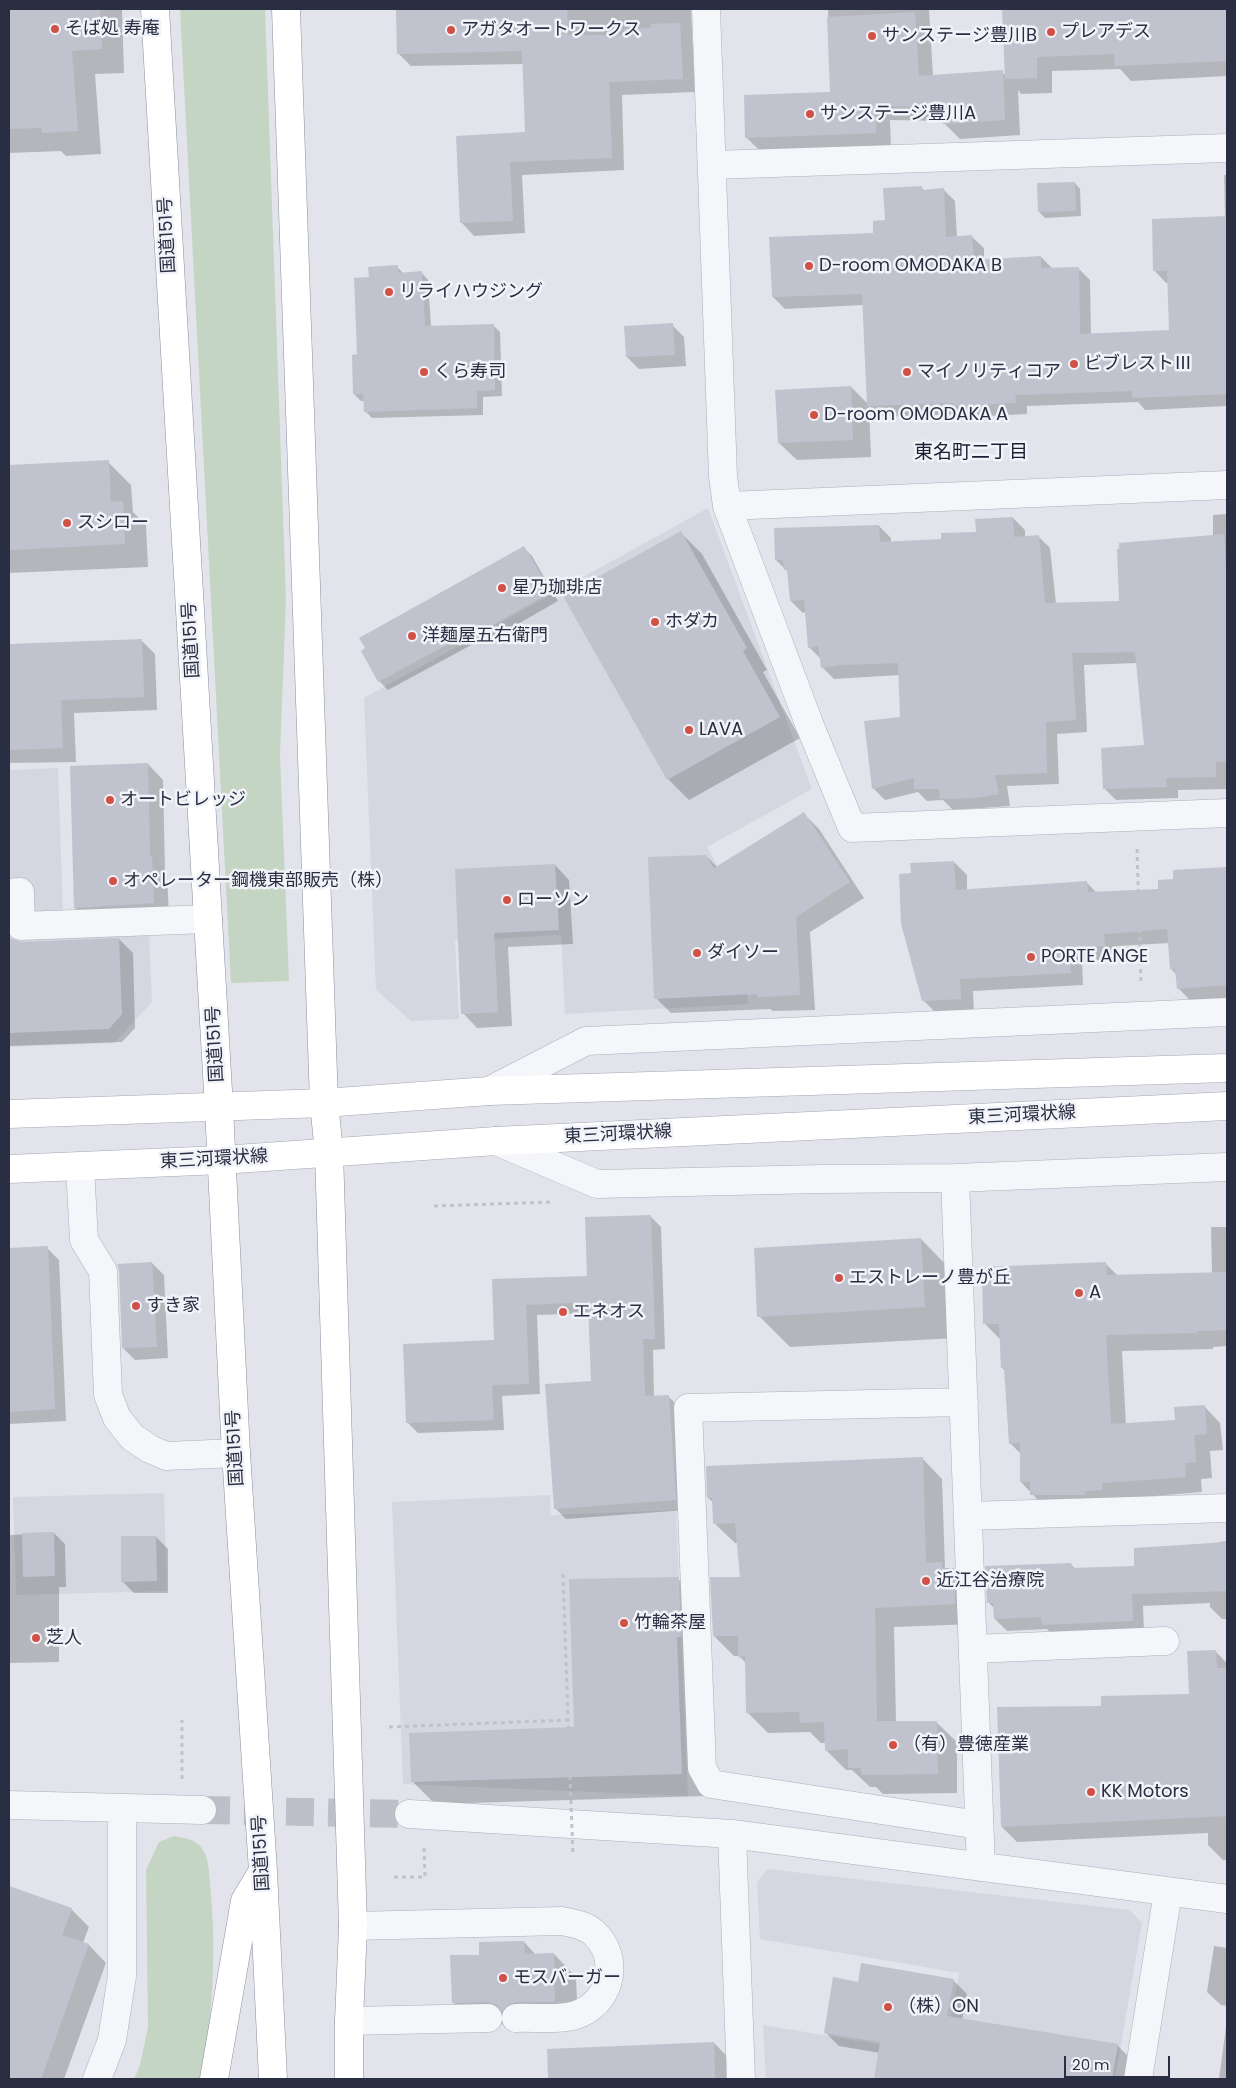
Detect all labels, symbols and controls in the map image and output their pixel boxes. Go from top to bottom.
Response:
place label: そば処 寿庵 [65,18,160,40]
place label: アガタオートワークス [461,19,641,41]
place label: プレアデス [1061,21,1151,43]
marker: そば処 寿庵 [49,23,61,35]
marker: アガタオートワークス [445,24,457,36]
place label: サンステージ豊川B [882,25,1037,47]
marker: プレアデス [1045,26,1057,38]
marker: サンステージ豊川B [866,30,878,42]
place label: サンステージ豊川A [820,103,976,125]
marker: サンステージ豊川A [804,108,816,120]
street label: 国道151号 [155,196,181,274]
place label: D-room OMODAKA B [819,255,1002,277]
marker: D-room OMODAKA B [803,260,815,272]
place label: リライハウジング [399,281,543,303]
marker: リライハウジング [383,286,395,298]
place label: ビブレストⅢ [1084,353,1192,375]
marker: ビブレストⅢ [1068,358,1080,370]
place label: くら寿司 [434,361,506,383]
place label: マイノリティコア [917,361,1061,383]
marker: くら寿司 [418,366,430,378]
marker: マイノリティコア [901,366,913,378]
place label: D-room OMODAKA A [824,404,1008,426]
marker: D-room OMODAKA A [808,409,820,421]
district label: 東名町二丁目 [914,442,1028,464]
place label: スシロー [77,512,149,534]
marker: スシロー [61,517,73,529]
place label: 星乃珈琲店 [512,577,602,599]
marker: 星乃珈琲店 [496,582,508,594]
street label: 国道151号 [179,601,205,679]
place label: ホダカ [665,611,719,633]
marker: ホダカ [649,616,661,628]
place label: 洋麺屋五右衛門 [422,625,548,647]
marker: 洋麺屋五右衛門 [406,630,418,642]
place label: LAVA [699,719,743,741]
marker: LAVA [683,724,695,736]
place label: オートビレッジ [120,789,246,811]
marker: オートビレッジ [104,794,116,806]
place label: オペレーター鋼機東部販売（株） [123,870,393,892]
marker: オペレーター鋼機東部販売（株） [107,875,119,887]
place label: ローソン [517,889,589,911]
marker: ローソン [501,894,513,906]
place label: ダイソー [707,942,779,964]
place label: PORTE ANGE [1041,946,1148,968]
marker: ダイソー [691,947,703,959]
marker: PORTE ANGE [1025,951,1037,963]
street label: 国道151号 [203,1005,229,1083]
street label: 東三河環状線 [968,1102,1076,1130]
street label: 東三河環状線 [564,1121,672,1149]
street label: 東三河環状線 [160,1146,268,1174]
place label: エストレーノ豊が丘 [849,1267,1011,1289]
marker: エストレーノ豊が丘 [833,1272,845,1284]
place label: A [1089,1282,1101,1304]
marker: A [1073,1287,1085,1299]
place label: すき家 [146,1295,200,1317]
marker: すき家 [130,1300,142,1312]
place label: エネオス [573,1301,645,1323]
marker: エネオス [557,1306,569,1318]
street label: 国道151号 [223,1409,249,1487]
place label: 近江谷治療院 [936,1570,1044,1592]
marker: 近江谷治療院 [920,1575,932,1587]
place label: 竹輪茶屋 [634,1612,706,1634]
marker: 竹輪茶屋 [618,1617,630,1629]
place label: 芝人 [46,1627,82,1649]
marker: 芝人 [30,1632,42,1644]
place label: （有）豊徳産業 [903,1734,1029,1756]
marker: （有）豊徳産業 [887,1739,899,1751]
place label: KK Motors [1101,1781,1189,1803]
marker: KK Motors [1085,1786,1097,1798]
street label: 国道151号 [249,1814,275,1892]
place label: モスバーガー [513,1967,621,1989]
marker: モスバーガー [497,1972,509,1984]
place label: （株）ON [898,1996,979,2018]
marker: （株）ON [882,2001,894,2013]
scale bar [1066,2046,1172,2078]
text: 20 m [1072,2054,1110,2075]

